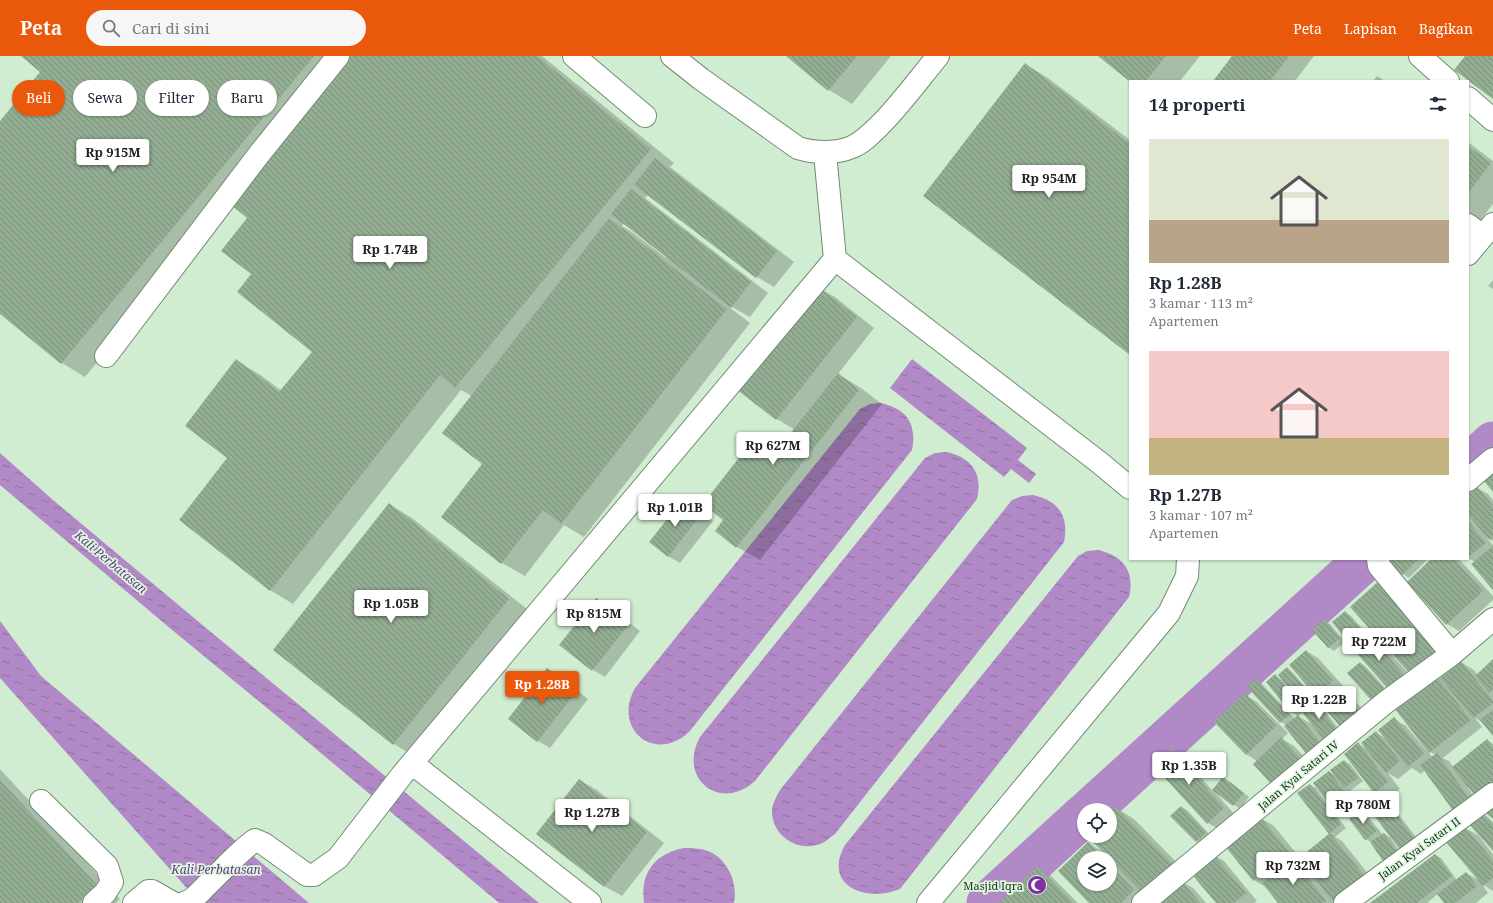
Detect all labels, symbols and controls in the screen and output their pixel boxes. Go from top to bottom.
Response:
search box [86,10,366,46]
text: Peta [20,15,62,41]
icon: search [100,17,122,39]
text: Cari di sini [132,18,209,38]
text: Peta [1293,19,1322,38]
text: Lapisan [1344,19,1397,38]
text: Bagikan [1419,19,1473,38]
chip: Beli [12,80,65,116]
chip: Sewa [73,80,137,116]
chip: Filter [145,80,209,116]
chip: Baru [217,80,277,116]
text: 14 properti [1149,93,1245,116]
icon: filters [1427,93,1449,115]
pin: Rp 915M [76,139,150,173]
text: Rp 915M [85,143,141,161]
pin: Rp 954M [1012,165,1086,199]
icon: home [1263,165,1335,237]
text: Rp 954M [1021,169,1077,187]
pin: Rp 1.74B [349,236,431,270]
text: Rp 1.74B [362,240,418,258]
text: Rp 1.28B [1149,271,1222,294]
text: 3 kamar · 113 m² [1149,294,1253,312]
text: Apartemen [1149,312,1219,330]
icon: home [1263,377,1335,449]
pin: Rp 627M [736,432,810,466]
text: Rp 627M [745,436,801,454]
text: Rp 1.27B [1149,483,1222,506]
pin: Rp 1.01B [634,494,716,528]
text: Rp 1.01B [647,498,703,516]
text: 3 kamar · 107 m² [1149,506,1253,524]
text: Apartemen [1149,524,1219,542]
water label: Kali Perbatasan [70,526,151,597]
pin: Rp 1.05B [350,590,432,624]
text: Rp 1.05B [363,594,419,612]
pin: Rp 815M [557,600,631,634]
text: Rp 815M [566,604,622,622]
pin: Rp 722M [1342,628,1416,662]
text: Rp 722M [1351,632,1407,650]
pin: Rp 1.28B [501,671,583,705]
text: Rp 1.28B [514,675,570,693]
pin: Rp 1.22B [1278,686,1360,720]
text: Rp 1.22B [1291,690,1347,708]
street label: Jalan Kyai Satari IV [1254,736,1342,814]
pin: Rp 1.35B [1148,752,1230,786]
text: Rp 1.35B [1161,756,1217,774]
pin: Rp 780M [1326,791,1400,825]
text: Rp 780M [1335,795,1391,813]
pin: Rp 1.27B [551,799,633,833]
text: Rp 1.27B [564,803,620,821]
map controls [1077,803,1117,891]
button: locate [1077,803,1117,843]
street label: Jalan Kyai Satari II [1374,813,1463,883]
button: layers [1077,851,1117,891]
pin: Rp 732M [1256,852,1330,886]
text: Rp 732M [1265,856,1321,874]
water label: Kali Perbatasan [170,861,261,878]
mosque icon: Masjid Iqra [1026,874,1048,896]
place label: Masjid Iqra [963,878,1023,893]

